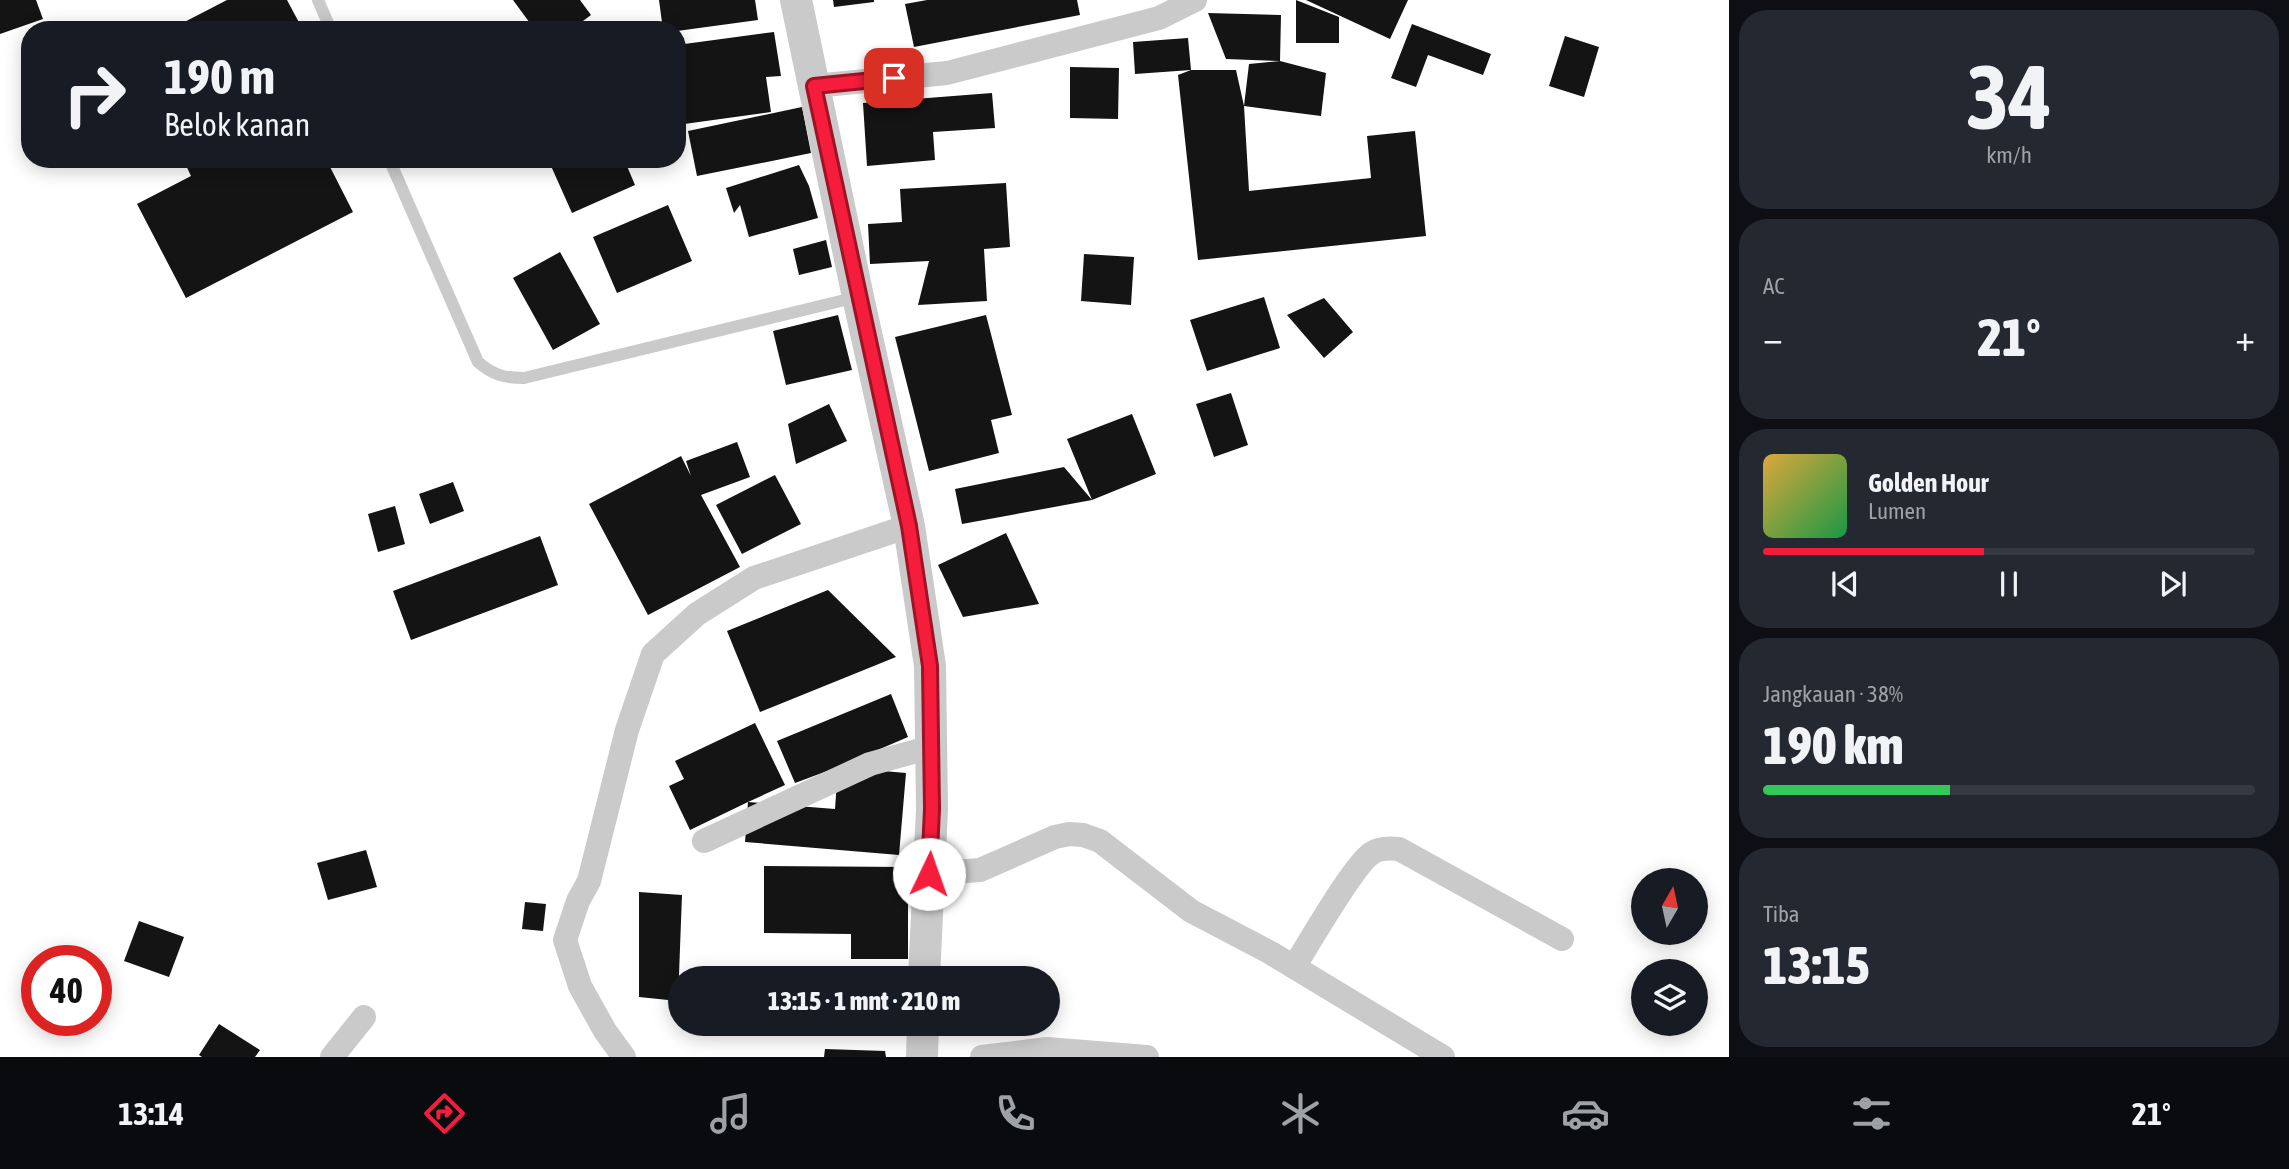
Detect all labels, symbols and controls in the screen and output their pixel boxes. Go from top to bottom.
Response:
text: 34 [1966,44,2052,148]
text: 190 m [164,48,275,104]
pin [864,48,924,108]
icon: right [49,49,140,140]
icon: arrive [875,59,913,97]
text: Belok kanan [164,106,310,143]
text: km/h [1986,142,2032,168]
text: AC [1763,273,1785,299]
text: 21° [1977,307,2041,367]
text: − [1763,316,1783,359]
text: + [2235,316,2255,359]
text: Golden Hour [1868,468,1988,498]
text: Lumen [1868,498,1926,524]
icon: previous [1826,565,1864,603]
icon: pause [1990,565,2028,603]
icon: next [2154,565,2192,603]
text: Jangkauan · 38% [1763,681,1903,707]
text: 190 km [1763,715,1904,775]
position arrow [892,837,966,911]
north arrow [1631,868,1708,945]
map controls [1631,868,1708,1036]
text: Tiba [1763,901,1800,927]
text: 13:15 [1763,935,1870,995]
speed limit sign: 40 [21,945,112,1036]
button: layers [1631,959,1708,1036]
text: 13:15 · 1 mnt · 210 m [768,986,960,1016]
icon: directions [420,1089,469,1138]
icon: music [706,1089,755,1138]
icon: phone [991,1089,1040,1138]
icon: climate [1276,1089,1325,1138]
icon: car [1561,1089,1610,1138]
icon: filters [1847,1089,1896,1138]
text: 13:14 [118,1095,184,1132]
text: 21° [2132,1095,2171,1132]

